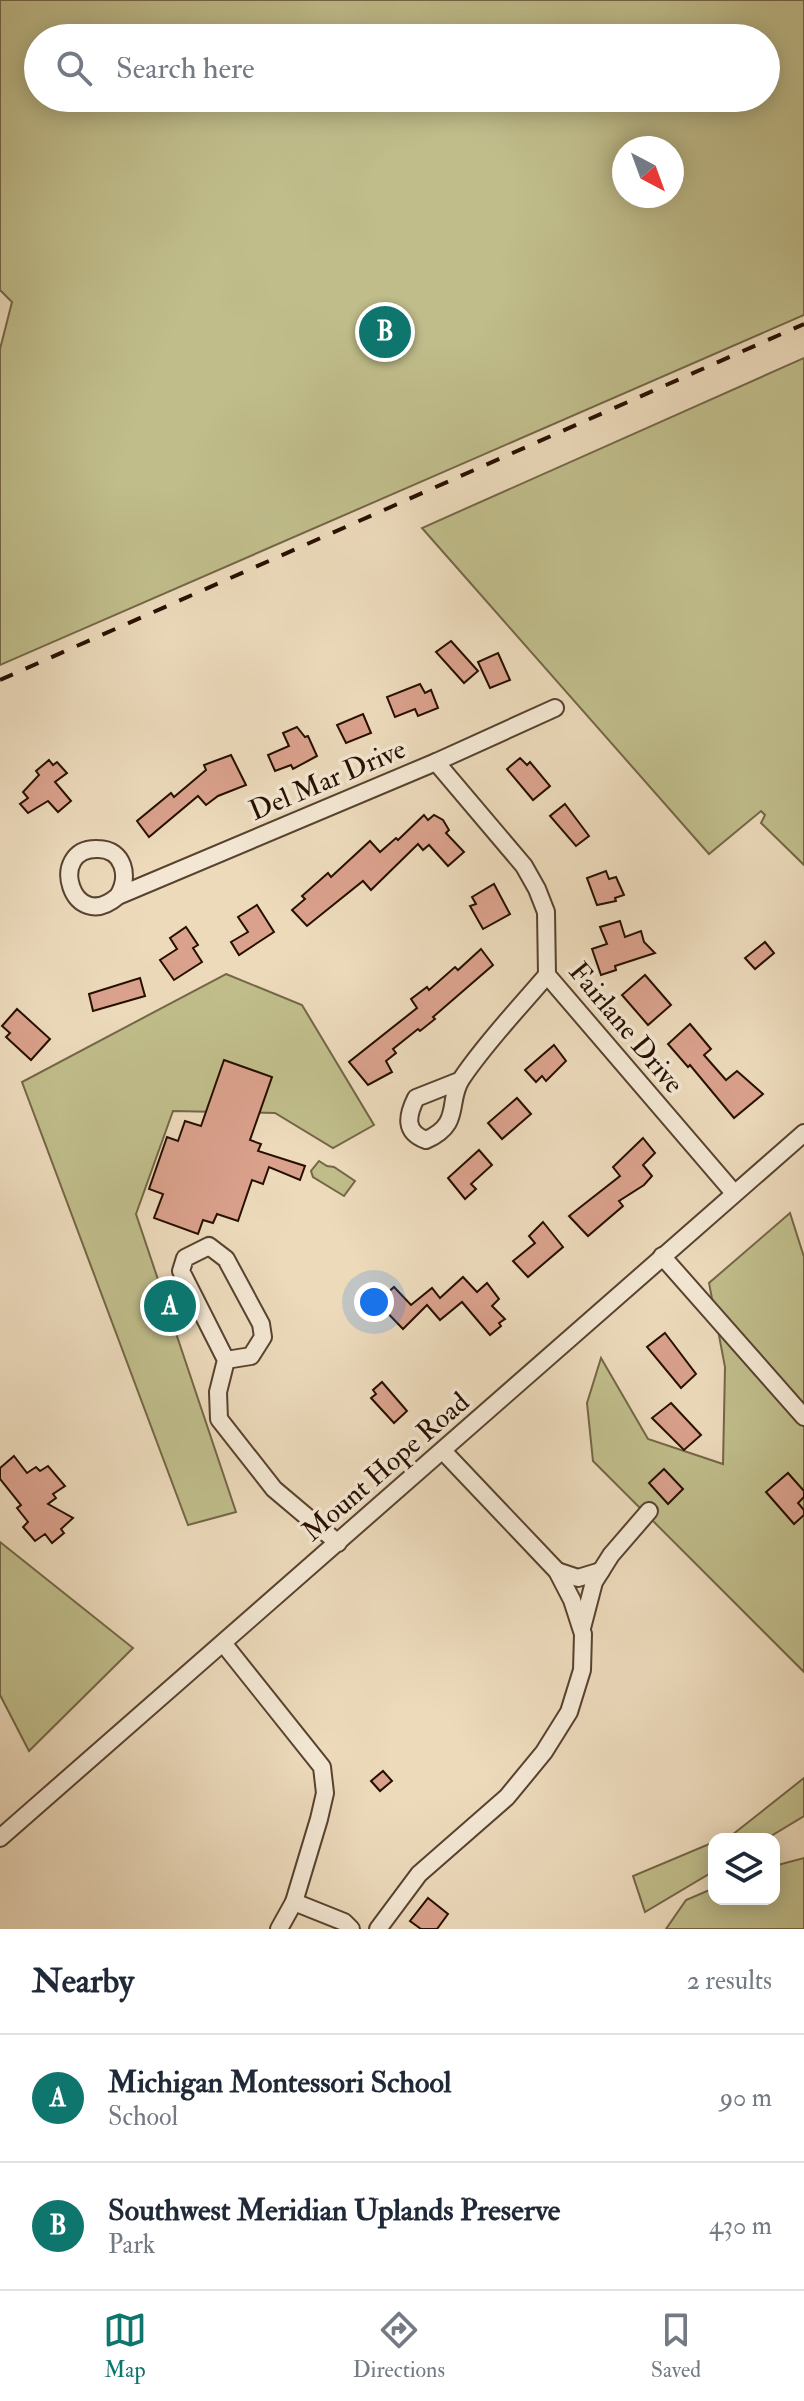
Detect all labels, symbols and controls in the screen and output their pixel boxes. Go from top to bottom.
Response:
search box [24,24,780,112]
icon: search [52,46,96,90]
text: Search here [116,50,255,87]
north arrow [612,136,684,208]
pin: B [359,302,411,362]
street label: Del Mar Drive [244,732,411,829]
street label: Fairlane Drive [561,955,691,1101]
pin: A [144,1276,196,1336]
your location [354,1282,394,1322]
street label: Mount Hope Road [295,1385,477,1549]
map controls [708,1833,780,1905]
button: layers [708,1833,780,1905]
text: Nearby [32,1960,134,2003]
text: 2 results [687,1965,772,1997]
text: Michigan Montessori School [108,2064,451,2101]
text: A [50,2082,66,2114]
text: 90 m [720,2082,772,2114]
text: School [108,2101,178,2133]
text: Southwest Meridian Uplands Preserve [108,2192,560,2229]
text: B [49,2210,67,2242]
text: 430 m [709,2210,772,2242]
text: Park [108,2229,155,2261]
tab: Map [103,2308,147,2384]
tab: Directions [353,2308,445,2384]
tab: Saved [651,2308,701,2384]

